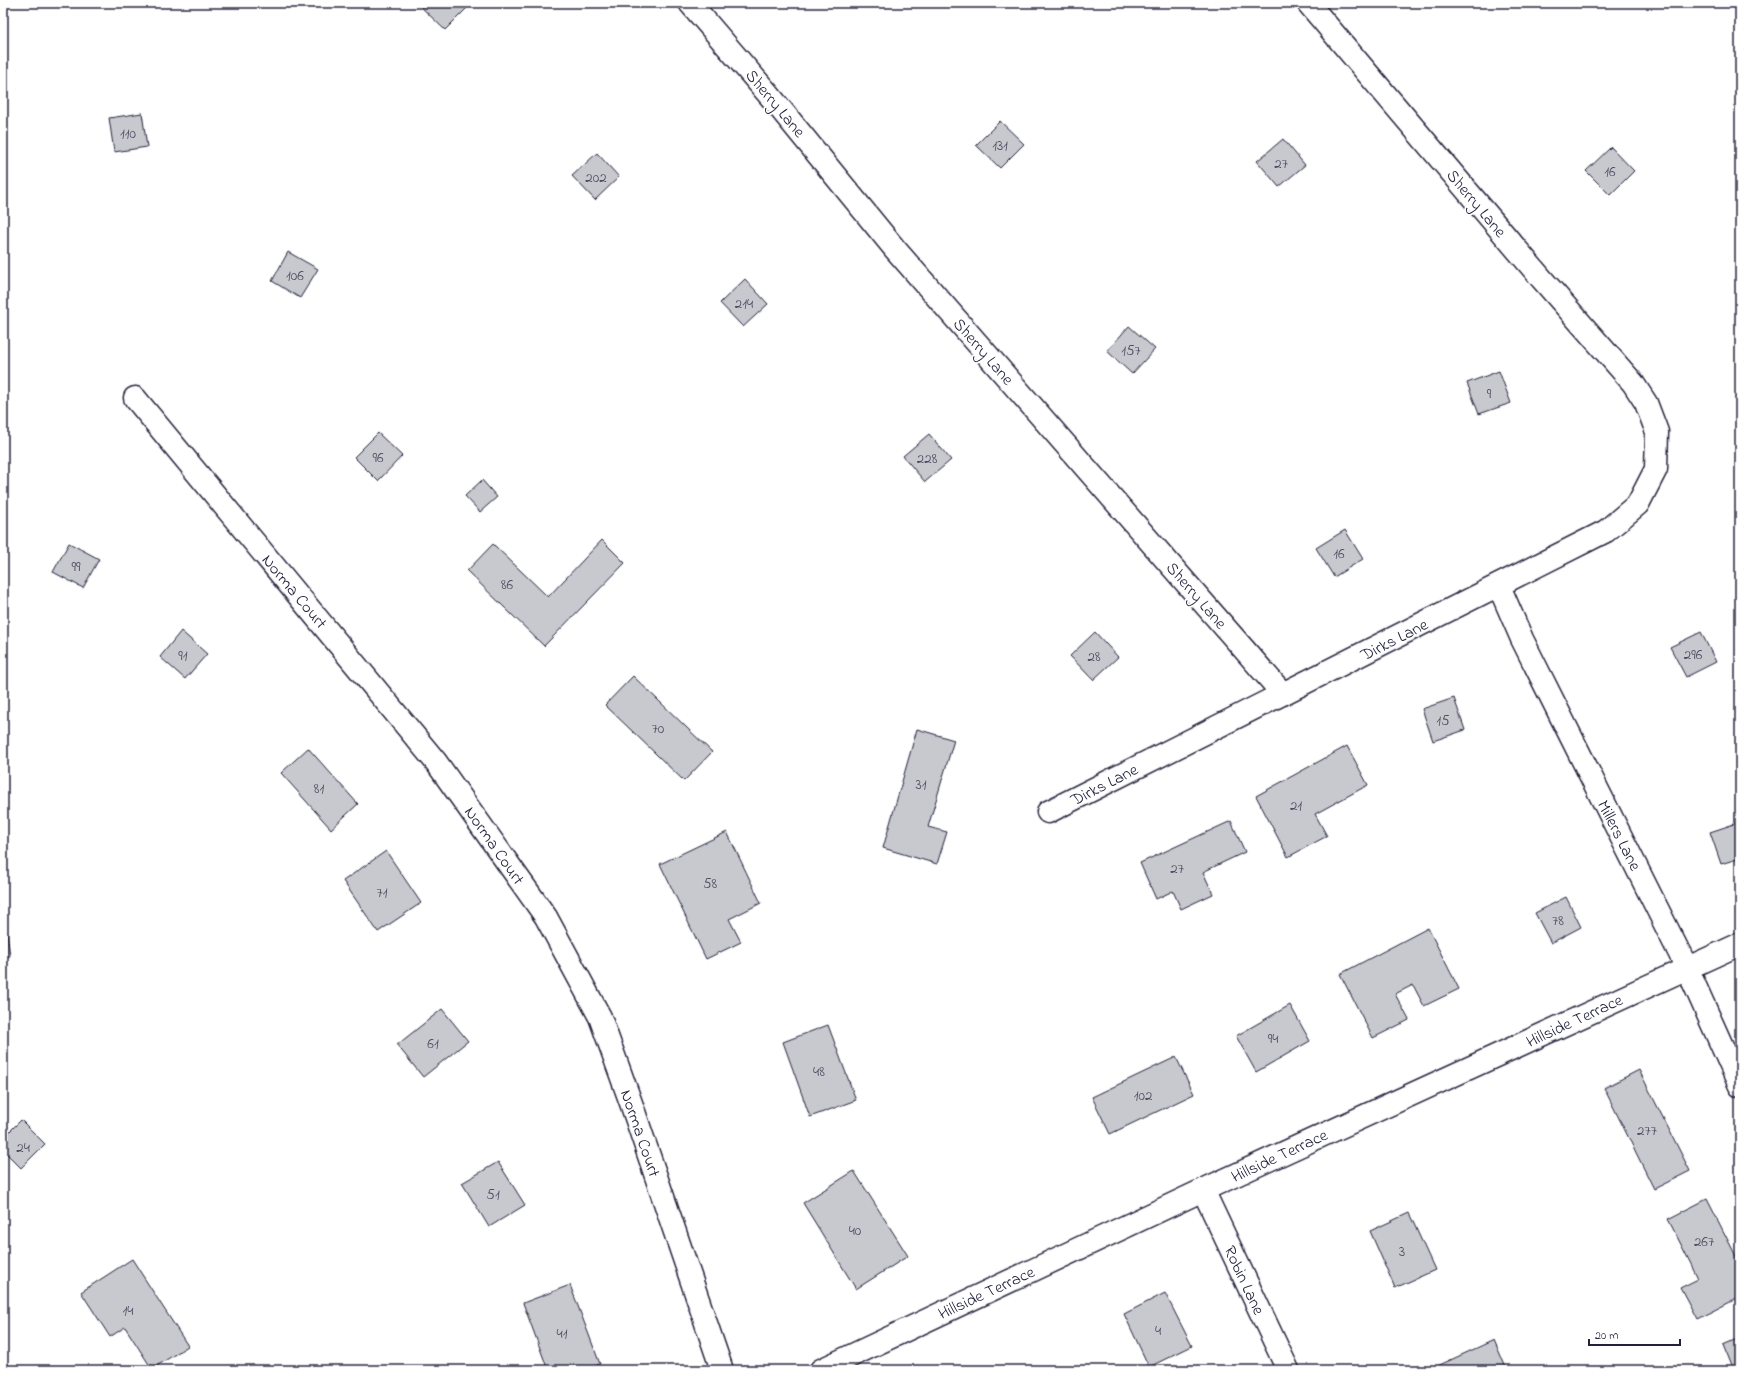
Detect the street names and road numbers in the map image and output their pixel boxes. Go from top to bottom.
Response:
street label: Sherry Lane [738,64,811,144]
street label: Sherry Lane [1439,164,1512,244]
street label: Sherry Lane [946,313,1020,392]
street label: Norma Court [255,549,333,635]
street label: Sherry Lane [1159,557,1233,636]
street label: Dirks Lane [1356,613,1433,668]
street label: Dirks Lane [1066,758,1143,813]
street label: Millers Lane [1590,796,1647,876]
street label: Norma Court [457,801,530,891]
street label: Hillside Terrace [1522,988,1627,1055]
street label: Norma Court [613,1086,666,1181]
street label: Hillside Terrace [1227,1123,1332,1190]
street label: Robin Lane [1217,1242,1271,1320]
street label: Hillside Terrace [934,1260,1039,1327]

